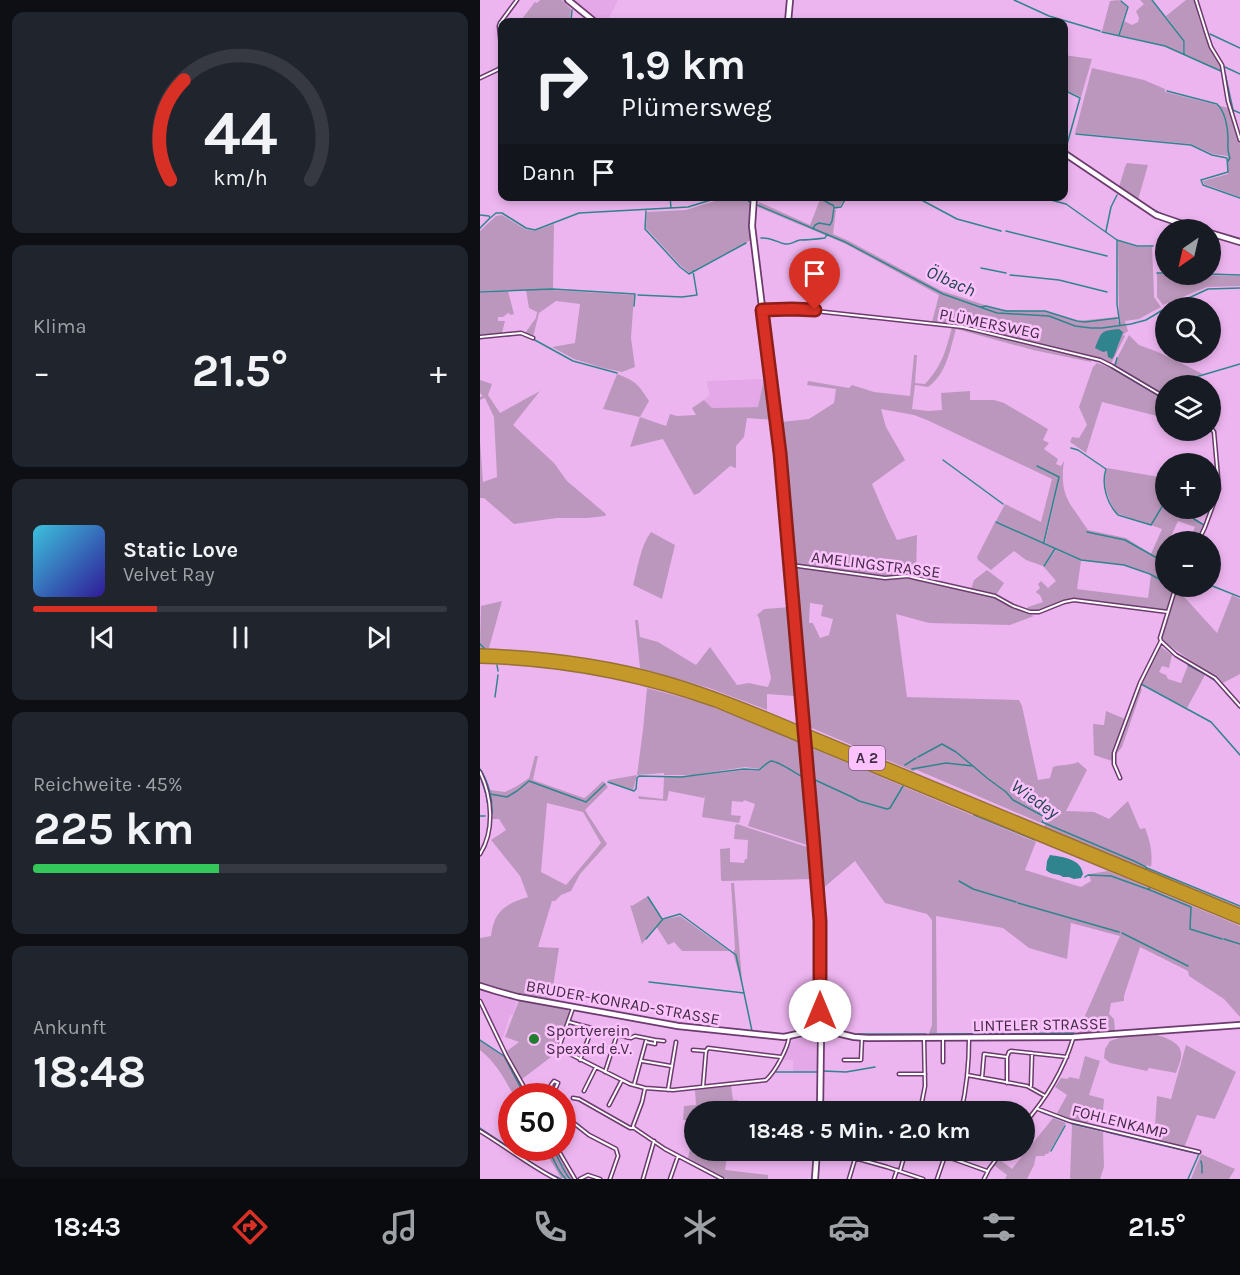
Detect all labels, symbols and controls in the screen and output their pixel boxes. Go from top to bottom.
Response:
text: 1.9 km [621,40,746,90]
icon: right [522,42,600,120]
text: Plümersweg [621,91,772,123]
text: 44 [203,97,277,170]
icon: arrive [587,156,620,189]
text: Dann [522,160,575,186]
text: km/h [213,165,267,190]
north arrow [1155,219,1221,285]
map controls [1155,219,1221,597]
pin [789,248,840,310]
icon: arrive [798,257,831,290]
water label: Ölbach [923,260,979,302]
button: search [1155,297,1221,363]
street label: PLÜMERSWEG [938,304,1042,343]
text: Klima [33,315,86,338]
text: 21.5° [192,345,288,397]
text: − [33,353,50,391]
text: + [430,353,447,391]
button: layers [1155,375,1221,441]
button: + [1155,453,1221,519]
button: − [1155,531,1221,597]
text: Static Love [123,537,238,563]
street label: AMELINGSTRASSE [810,547,942,582]
text: Velvet Ray [123,563,215,586]
icon: previous [86,621,119,654]
icon: pause [224,621,257,654]
icon: next [362,621,395,654]
road number: A 2 [849,746,885,770]
text: Reichweite · 45% [33,773,182,796]
water label: Wiedey [1007,775,1064,824]
text: 225 km [33,803,194,855]
street label: BRUDER-KONRAD-STRASSE [525,976,721,1029]
position arrow [788,979,852,1043]
street label: LINTELER STRASSE [972,1014,1108,1035]
text: Ankunft [33,1016,106,1039]
place label: Sportverein Spexard e.V. [546,1021,632,1058]
marker: Sportverein Spexard e.V. [527,1032,541,1046]
text: 18:48 [33,1046,146,1098]
speed limit sign: 50 [498,1083,576,1161]
street label: FOHLENKAMP [1070,1100,1170,1143]
text: 18:48 · 5 Min. · 2.0 km [749,1118,970,1144]
icon: directions [229,1206,271,1248]
icon: music [379,1206,421,1248]
icon: phone [529,1206,571,1248]
icon: climate [679,1206,721,1248]
icon: car [828,1206,870,1248]
icon: filters [978,1206,1020,1248]
text: 18:43 [54,1211,121,1243]
text: 21.5° [1128,1211,1186,1243]

